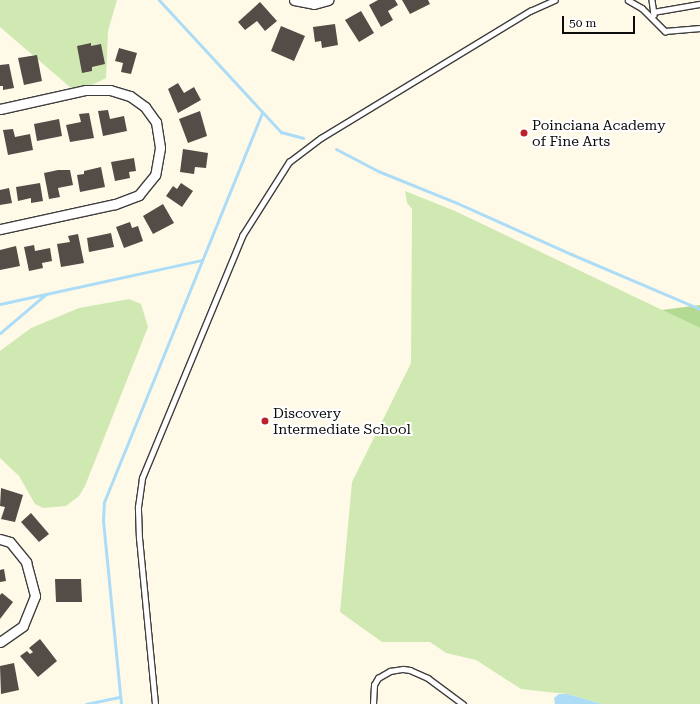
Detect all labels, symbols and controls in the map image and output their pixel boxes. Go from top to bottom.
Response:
scale bar [564,8,637,34]
text: 50 m [569,16,596,30]
place label: Poinciana Academy of Fine Arts [532,117,665,150]
marker: Poinciana Academy of Fine Arts [519,128,529,138]
place label: Discovery Intermediate School [273,405,411,438]
marker: Discovery Intermediate School [260,416,270,426]

